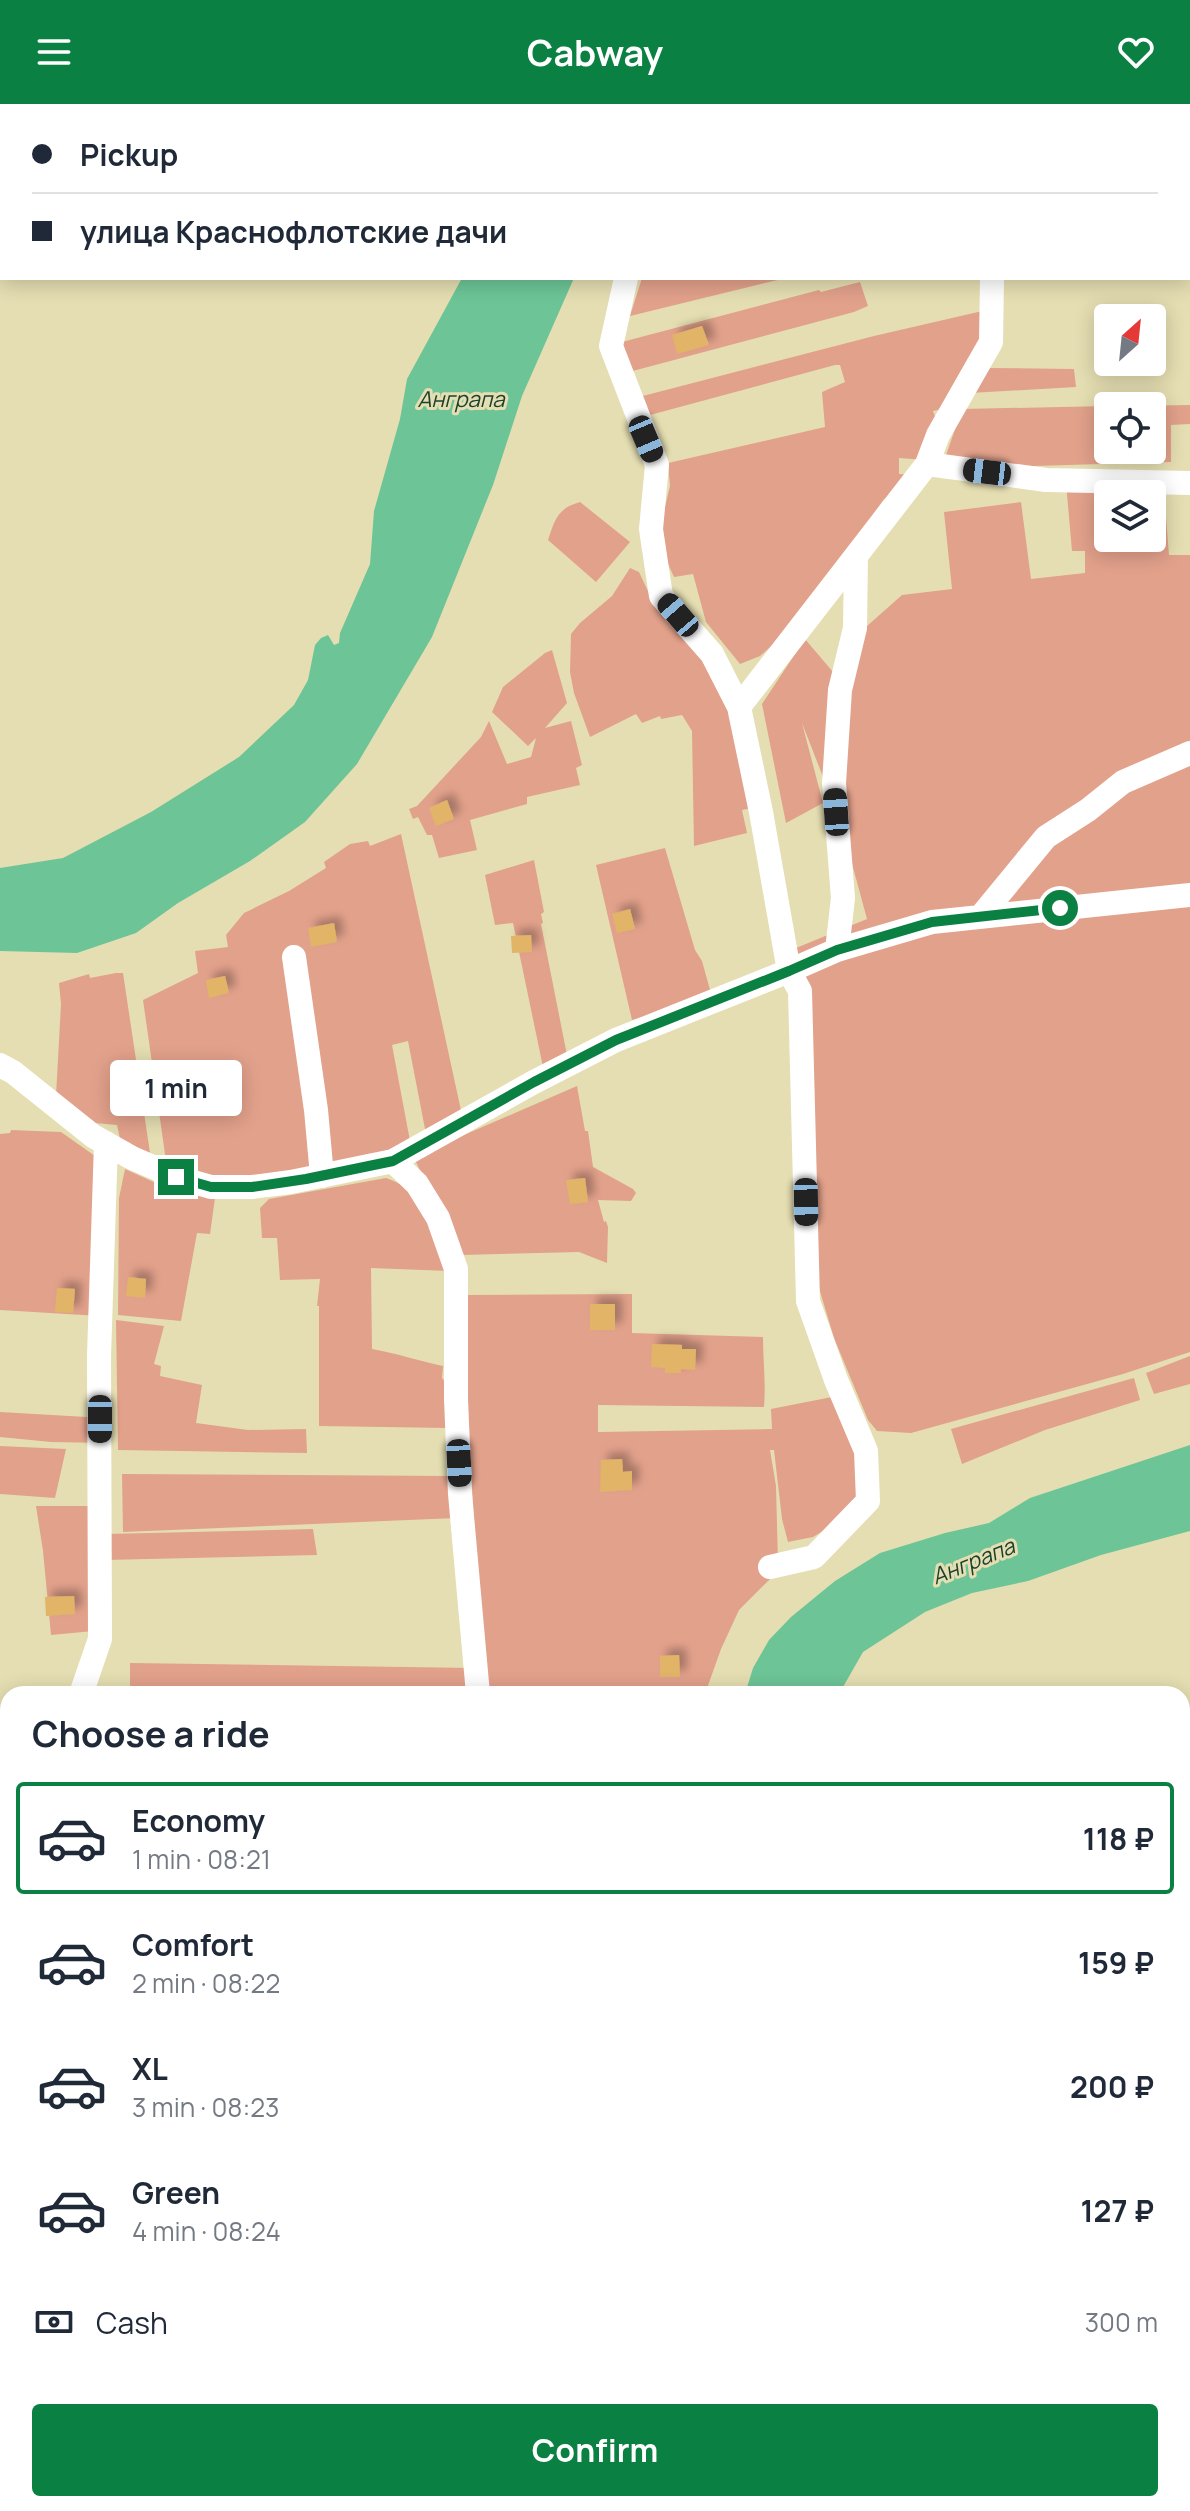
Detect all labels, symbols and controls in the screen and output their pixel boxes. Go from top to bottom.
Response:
text: Cabway [527,28,663,77]
icon: menu [32,30,76,74]
icon: heart [1114,30,1158,74]
text: Pickup [80,134,178,175]
text: улица Краснофлотские дачи [80,211,507,252]
north arrow [1094,304,1166,376]
map controls [1094,304,1166,552]
water label: Анграпа [417,384,506,414]
button: locate [1094,392,1166,464]
car [626,412,666,466]
car [962,457,1012,487]
button: layers [1094,480,1166,552]
car [653,589,703,641]
car [822,787,850,837]
route start [1042,890,1078,926]
callout: 1 min [110,1061,242,1117]
text: 1 min [144,1070,208,1106]
route end [158,1159,194,1195]
car [794,1178,818,1226]
car [88,1395,112,1443]
car [446,1438,472,1488]
water label: Анграпа [927,1530,1021,1591]
text: Choose a ride [32,1709,270,1758]
text: Economy [132,1800,265,1841]
icon: car [36,1802,108,1874]
text: 118 ₽ [1083,1818,1154,1859]
text: 1 min · 08:21 [132,1841,271,1877]
text: Comfort [132,1924,254,1965]
icon: car [36,1926,108,1998]
text: 159 ₽ [1078,1942,1154,1983]
text: 2 min · 08:22 [132,1965,280,2001]
text: XL [132,2048,168,2089]
icon: car [36,2050,108,2122]
text: 200 ₽ [1070,2066,1154,2107]
text: 3 min · 08:23 [132,2089,279,2125]
text: Green [132,2172,220,2213]
icon: car [36,2174,108,2246]
text: 127 ₽ [1080,2190,1154,2231]
text: 4 min · 08:24 [132,2213,281,2249]
icon: cash [32,2300,76,2344]
text: Cash [96,2302,168,2343]
text: 300 m [1085,2304,1158,2340]
button: Confirm [32,2404,1158,2496]

